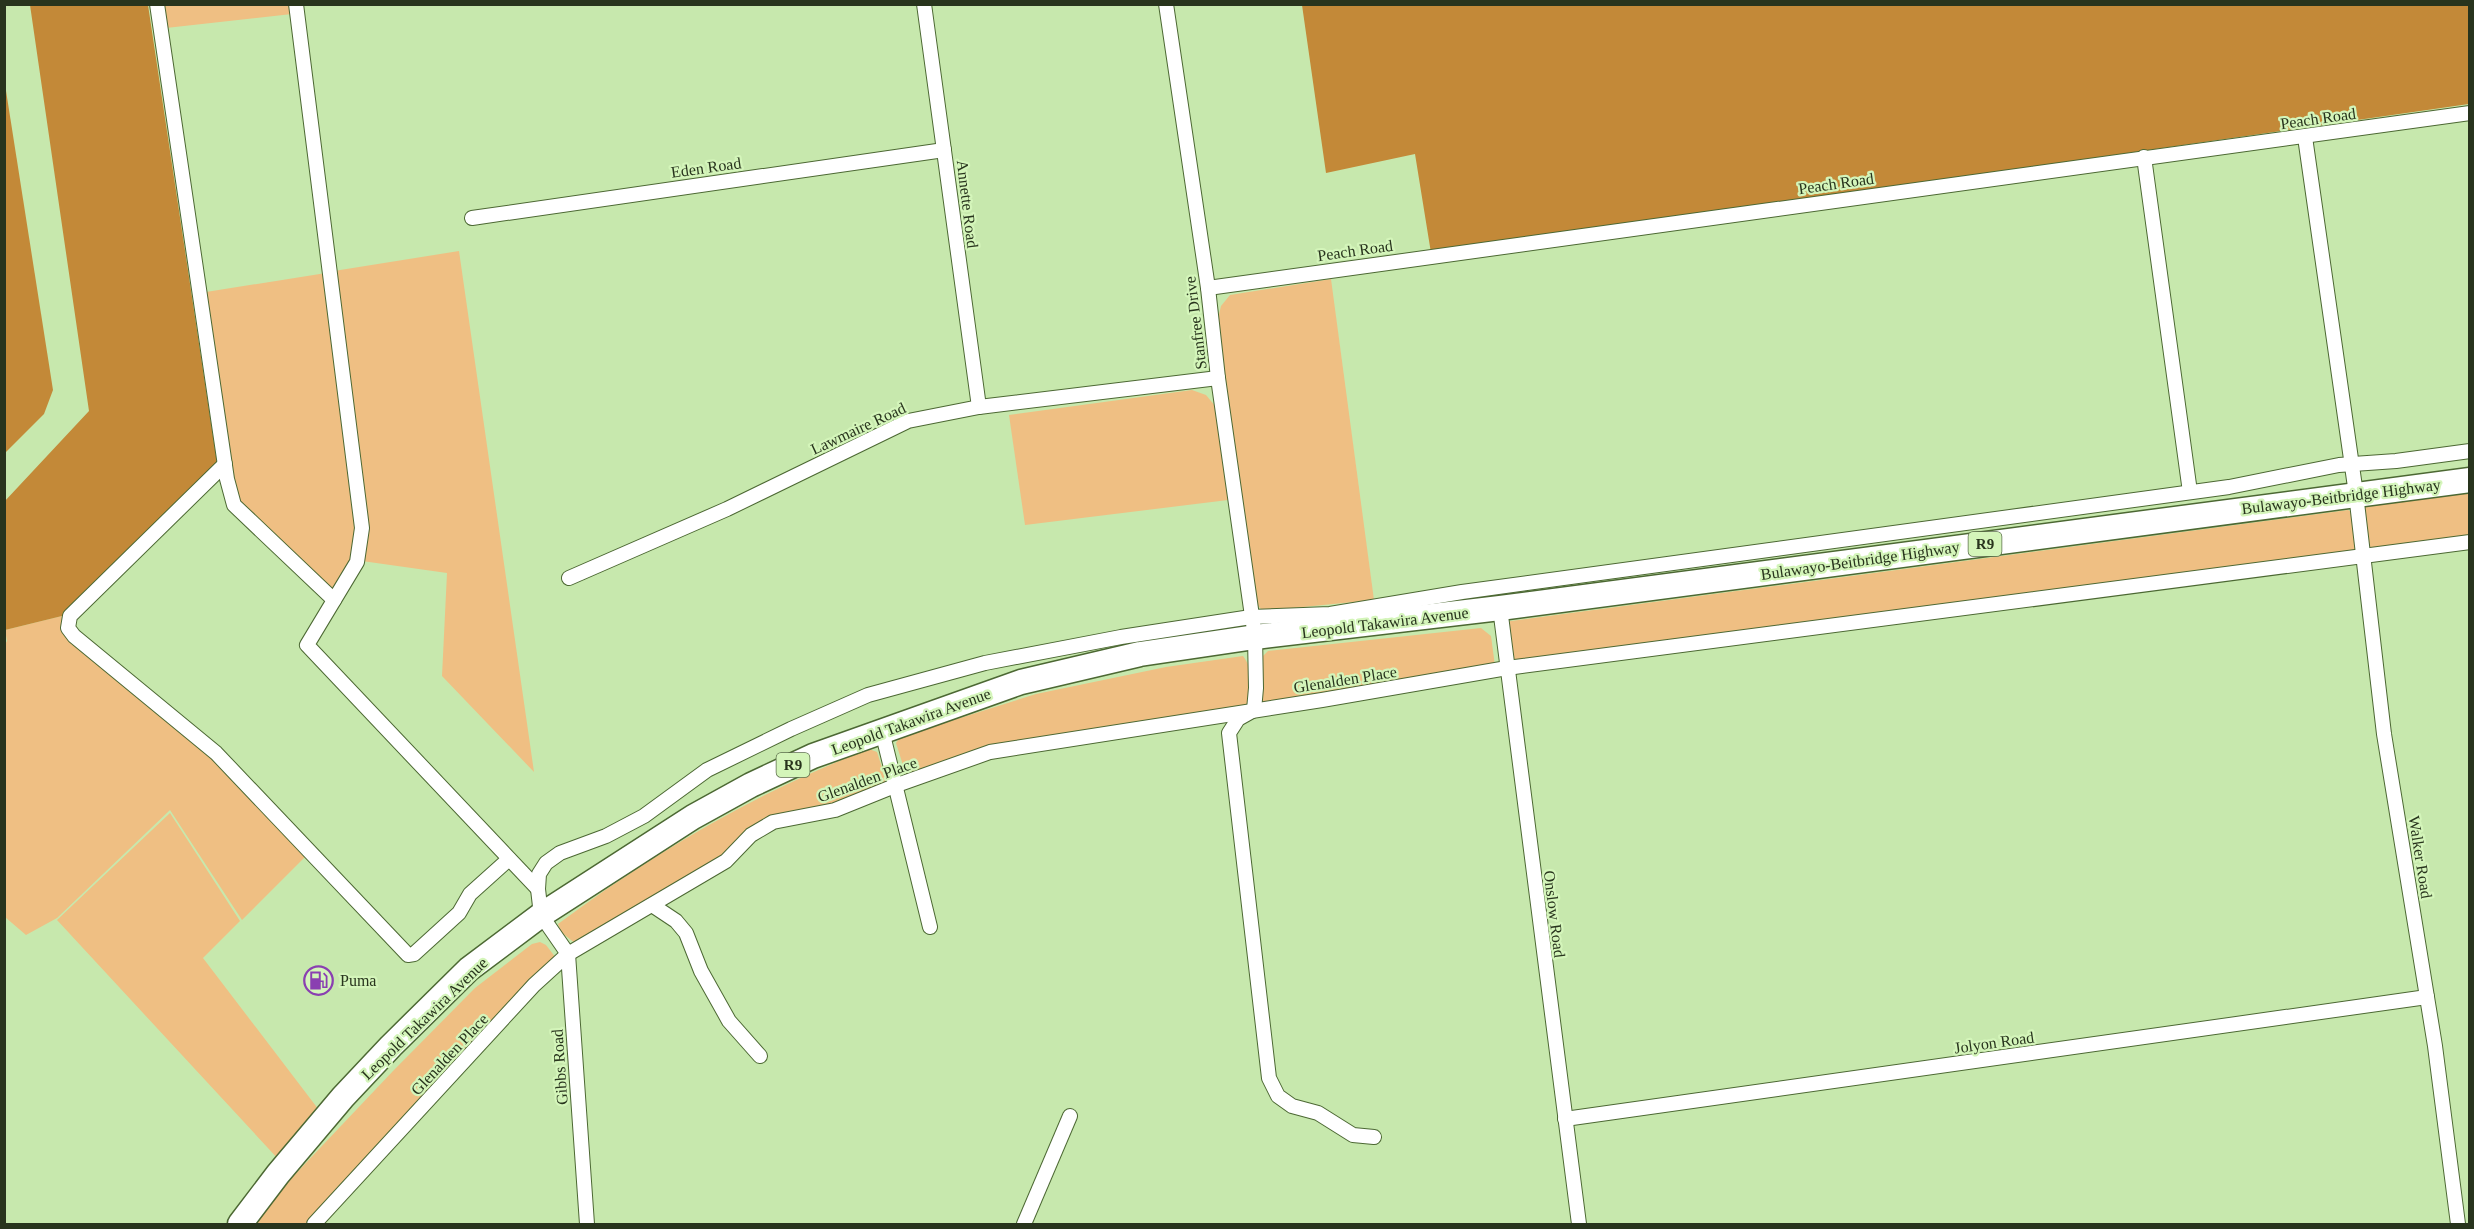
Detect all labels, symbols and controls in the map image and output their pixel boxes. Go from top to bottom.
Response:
street label: Peach Road [2279,105,2357,132]
street label: Eden Road [670,154,742,181]
street label: Annette Road [954,159,981,249]
street label: Peach Road [1797,170,1875,197]
street label: Peach Road [1316,237,1394,264]
street label: Stanfree Drive [1181,275,1210,370]
street label: Lawmaire Road [808,399,908,458]
street label: Bulawayo-Beitbridge Highway [2241,476,2442,518]
road number: R9 [1968,532,2002,556]
street label: Bulawayo-Beitbridge Highway [1760,538,1961,584]
street label: Leopold Takawira Avenue [1301,604,1470,642]
street label: Glenalden Place [1292,663,1398,696]
street label: Leopold Takawira Avenue [829,685,993,759]
road number: R9 [776,753,810,777]
street label: Glenalden Place [815,754,919,805]
street label: Walker Road [2406,814,2435,900]
street label: Onslow Road [1541,870,1568,959]
street label: Leopold Takawira Avenue [358,954,491,1084]
fuel station icon: Puma [303,964,335,996]
place label: Puma [340,972,376,989]
street label: Glenalden Place [408,1010,491,1098]
street label: Gibbs Road [548,1028,571,1105]
street label: Jolyon Road [1953,1028,2035,1058]

